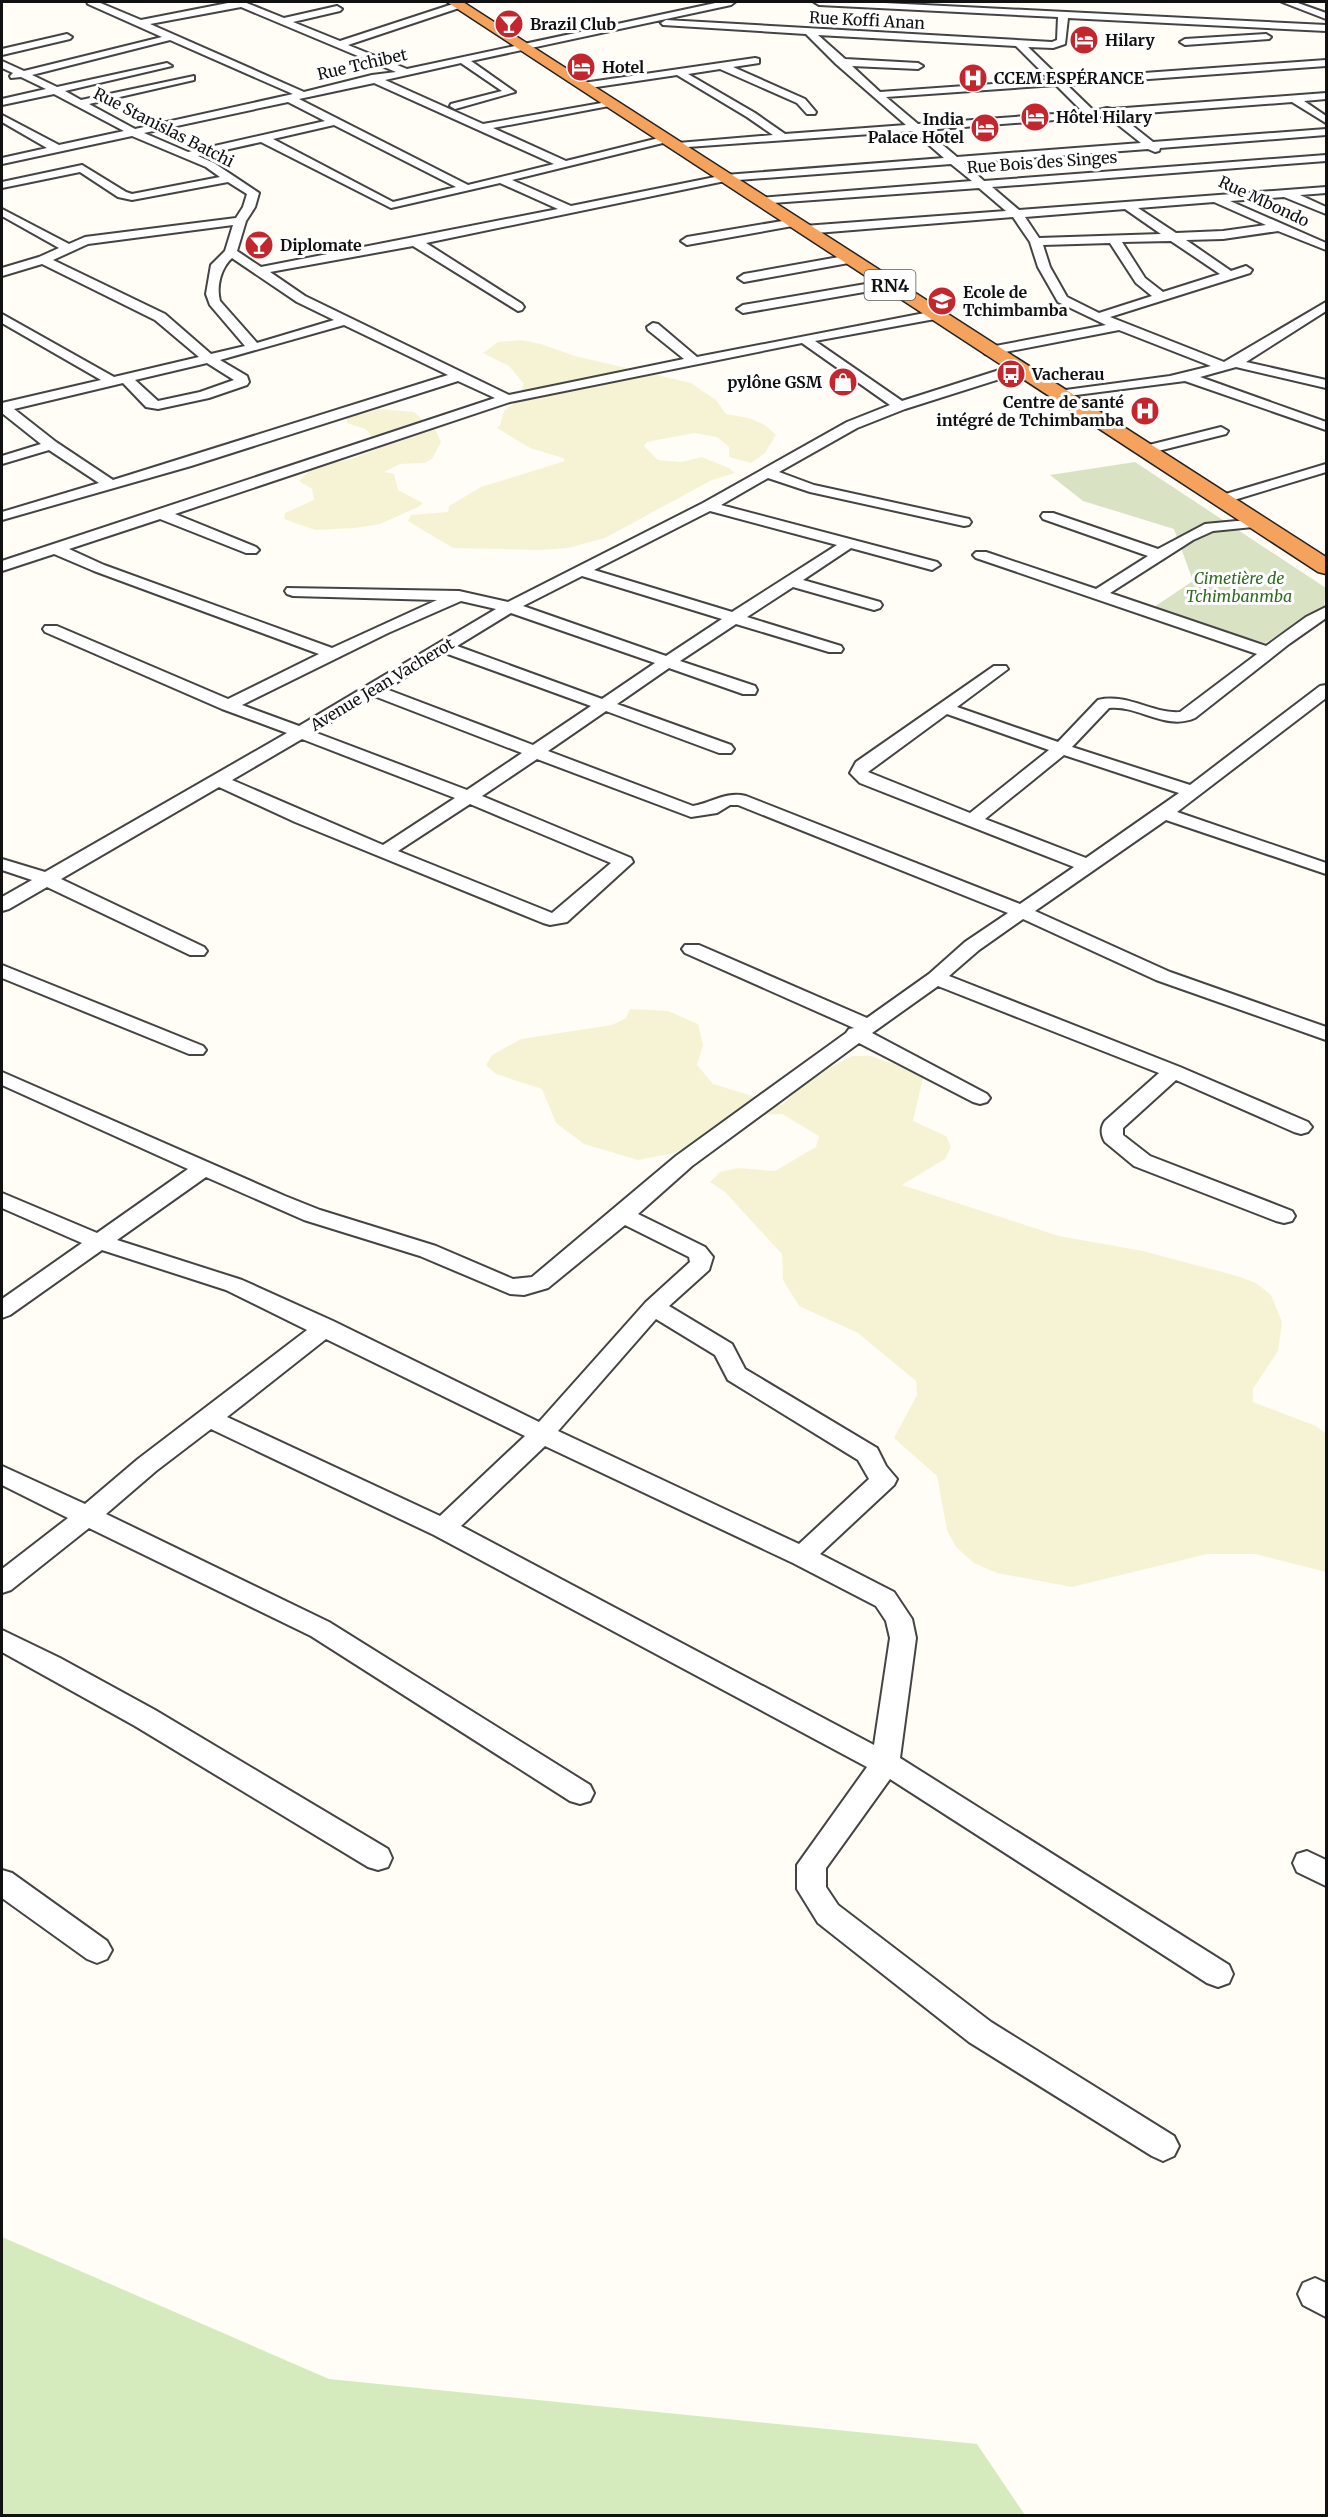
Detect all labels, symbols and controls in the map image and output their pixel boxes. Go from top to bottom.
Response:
street label: Rue Koffi Anan [809,7,926,33]
bar icon: Brazil Club [493,8,525,40]
place label: Brazil Club [530,14,616,34]
hotel icon: Hilary [1068,24,1100,56]
place label: Hilary [1105,30,1155,50]
street label: Rue Tchibet [315,44,410,84]
hotel icon: Hotel [565,51,597,83]
place label: Hotel [602,57,644,77]
hospital icon: CCEM ESPÉRANCE [957,62,989,94]
place label: CCEM ESPÉRANCE [994,68,1144,88]
street label: Rue Stanislas Batchi [90,83,238,171]
hotel icon: Hôtel Hilary [1019,101,1051,133]
place label: Hôtel Hilary [1056,107,1153,127]
place label: India Palace Hotel [868,109,964,147]
hotel icon: India Palace Hotel [969,112,1001,144]
street label: Rue Bois des Singes [966,147,1118,177]
street label: Rue Mbondo [1215,171,1313,231]
bar icon: Diplomate [243,229,275,261]
place label: Diplomate [280,235,362,255]
road number: RN4 [864,270,916,300]
place label: Ecole de Tchimbamba [963,282,1068,320]
school or university icon: Ecole de Tchimbamba [926,285,958,317]
bus stop icon: Vacherau [995,358,1027,390]
place label: Vacherau [1031,364,1105,384]
shop icon: pylône GSM [827,366,859,398]
place label: pylône GSM [727,372,823,392]
place label: Centre de santé intégré de Tchimbamba [936,392,1124,430]
hospital icon: Centre de santé intégré de Tchimbamba [1129,395,1161,427]
park label: Cimetière de Tchimbanmba [1186,568,1292,606]
street label: Avenue Jean Vacherot [306,633,458,735]

